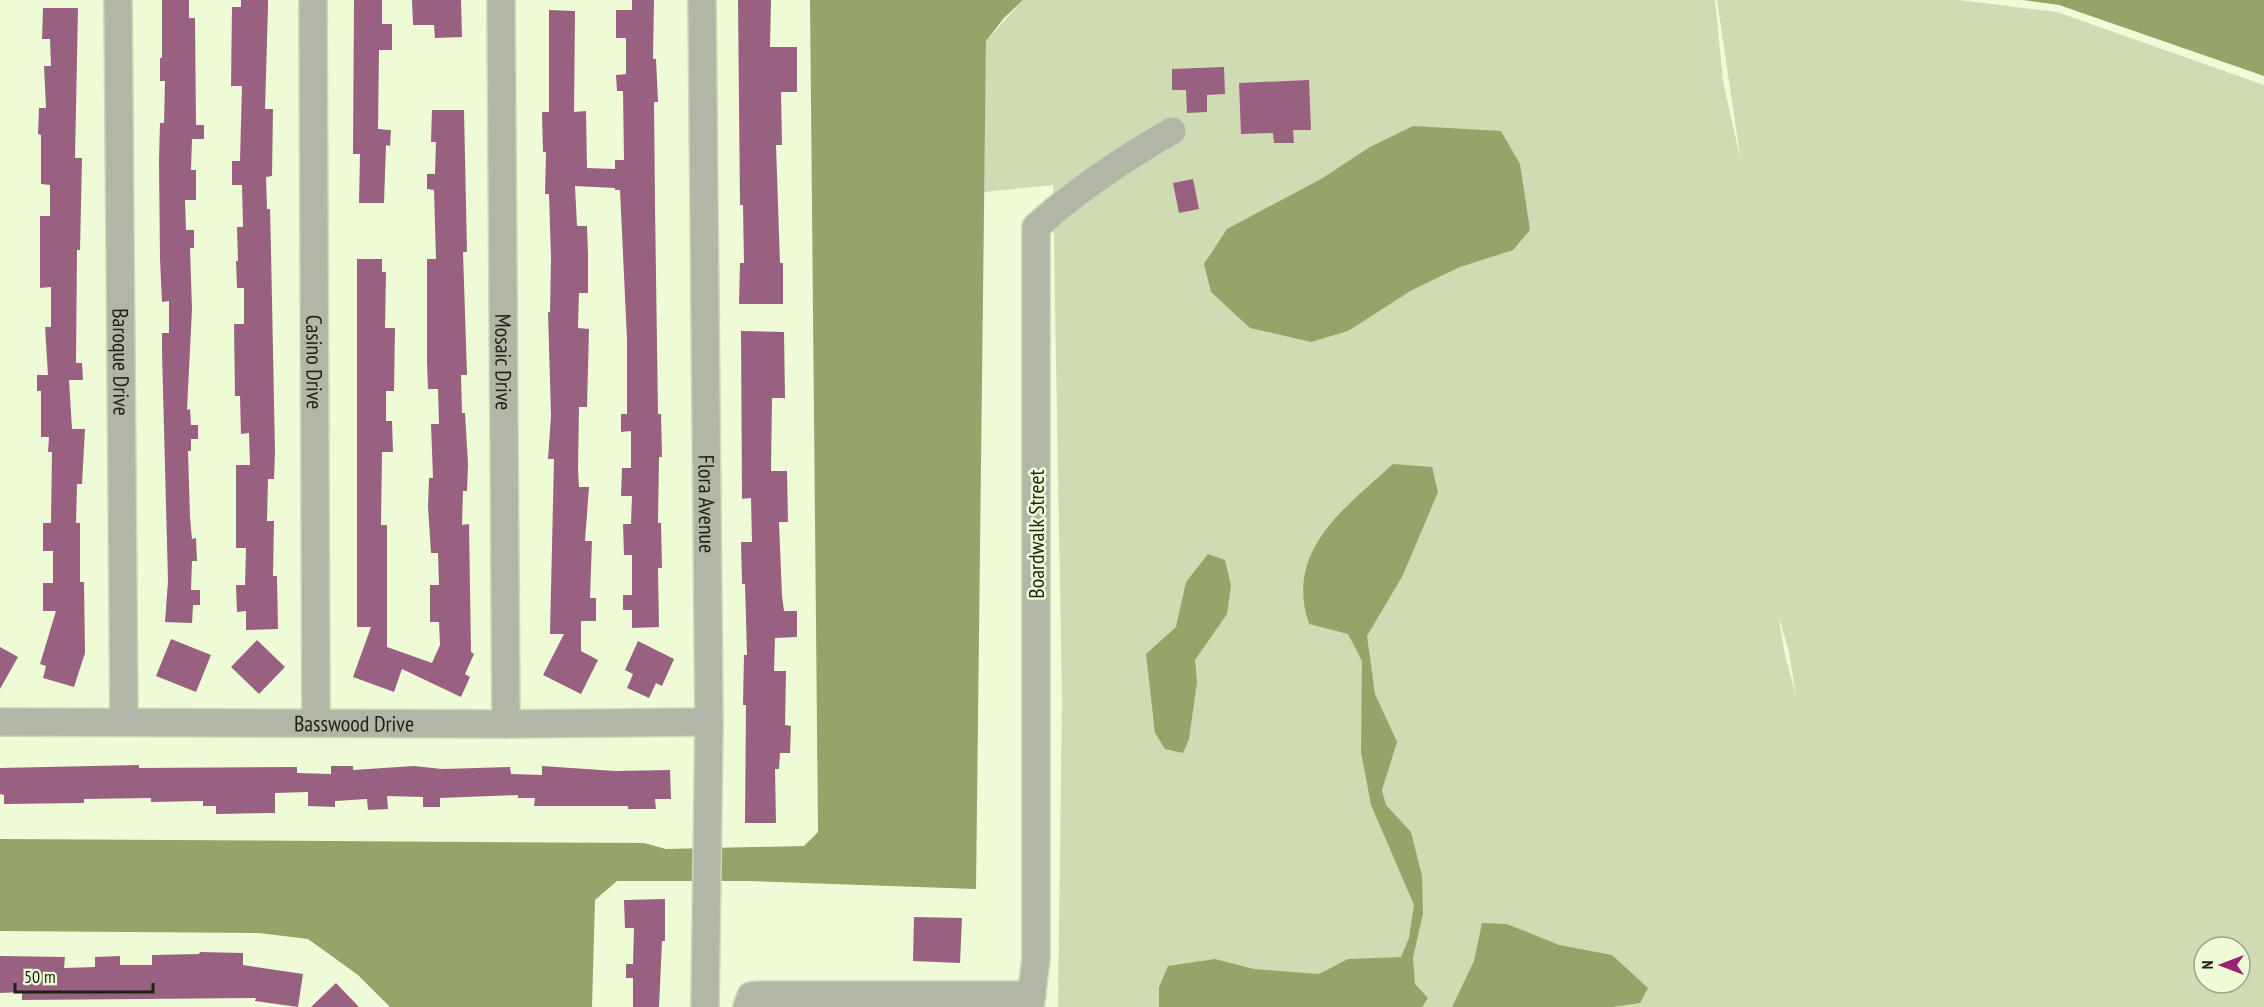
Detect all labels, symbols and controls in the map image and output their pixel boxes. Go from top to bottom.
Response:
street label: Baroque Drive [107,308,135,416]
street label: Mosaic Drive [489,314,518,410]
street label: Casino Drive [300,315,329,409]
street label: Flora Avenue [692,455,721,553]
street label: Boardwalk Street [1022,469,1050,599]
street label: Basswood Drive [294,709,414,738]
north arrow [2192,935,2252,995]
scale bar [15,956,153,994]
text: N [2197,961,2217,969]
text: 50 m [24,965,56,988]

